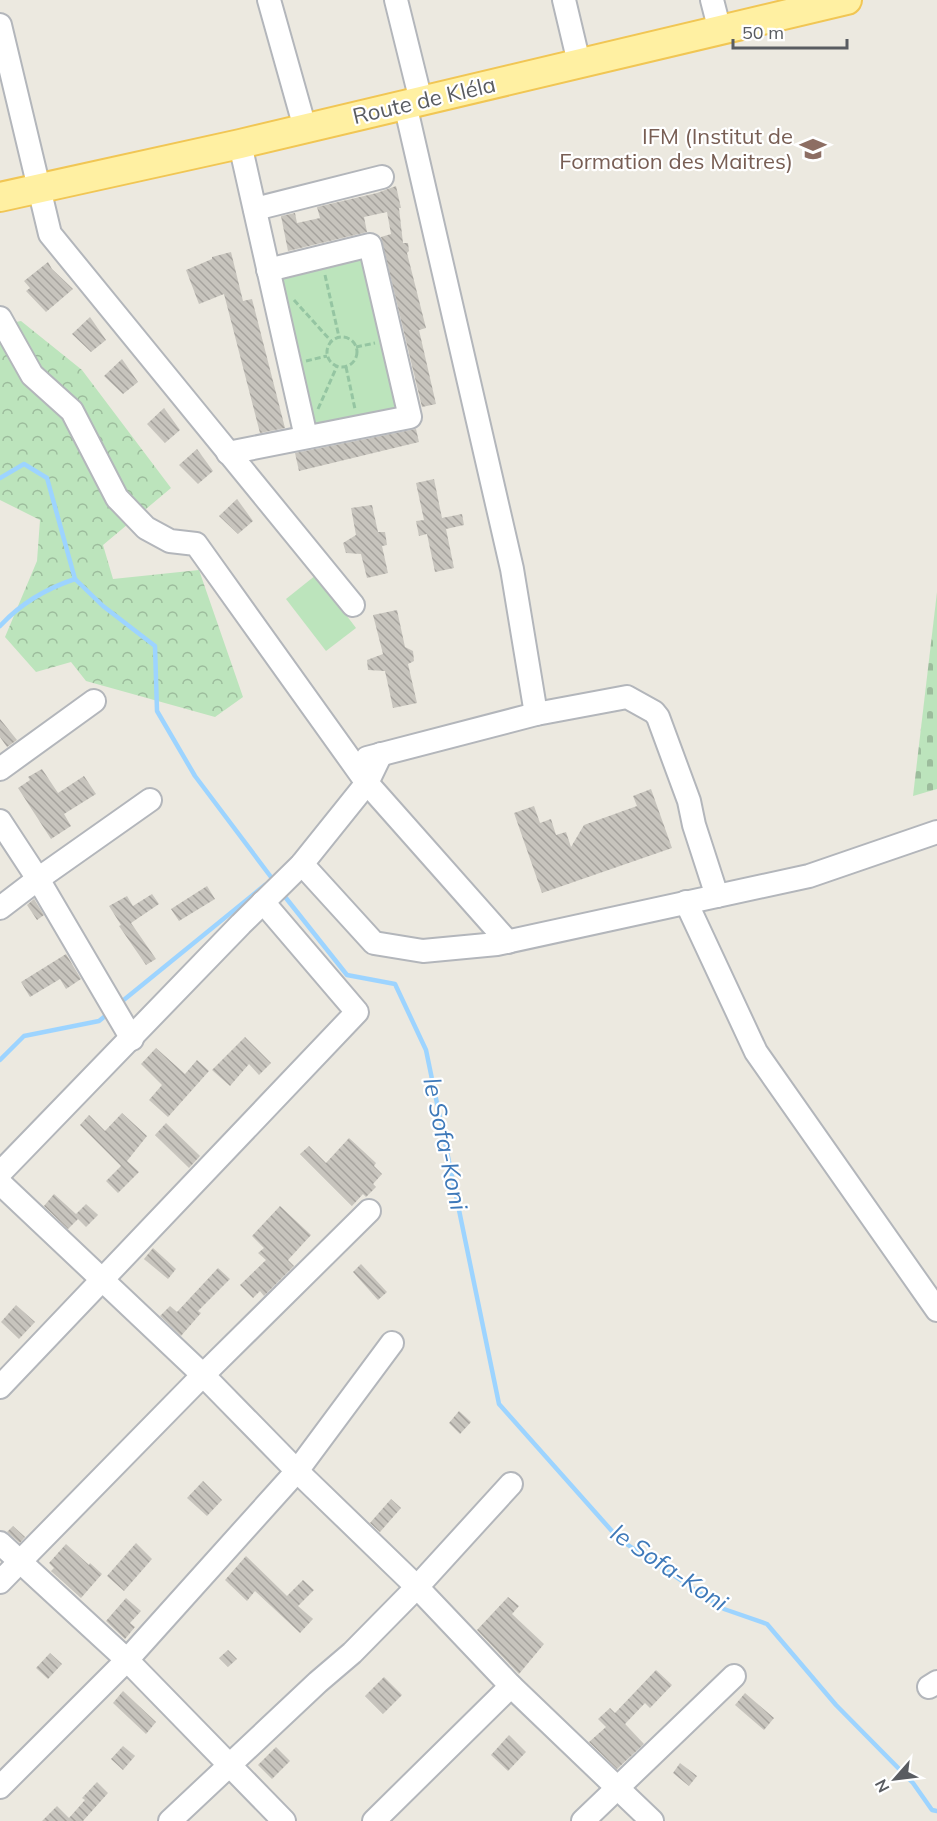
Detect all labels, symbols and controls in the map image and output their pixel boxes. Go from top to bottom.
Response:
scale bar [733,12,847,50]
text: 50 m [742,21,784,44]
street label: Route de Kléla [350,70,498,130]
place label: IFM (Institut de Formation des Maitres) [559,122,793,175]
school or university icon: IFM (Institut de Formation des Maitres) [798,134,828,164]
water label: le Sofa-Koni [417,1075,475,1213]
water label: le Sofa-Koni [605,1517,734,1617]
north arrow [865,1749,925,1809]
text: N [870,1776,893,1796]

